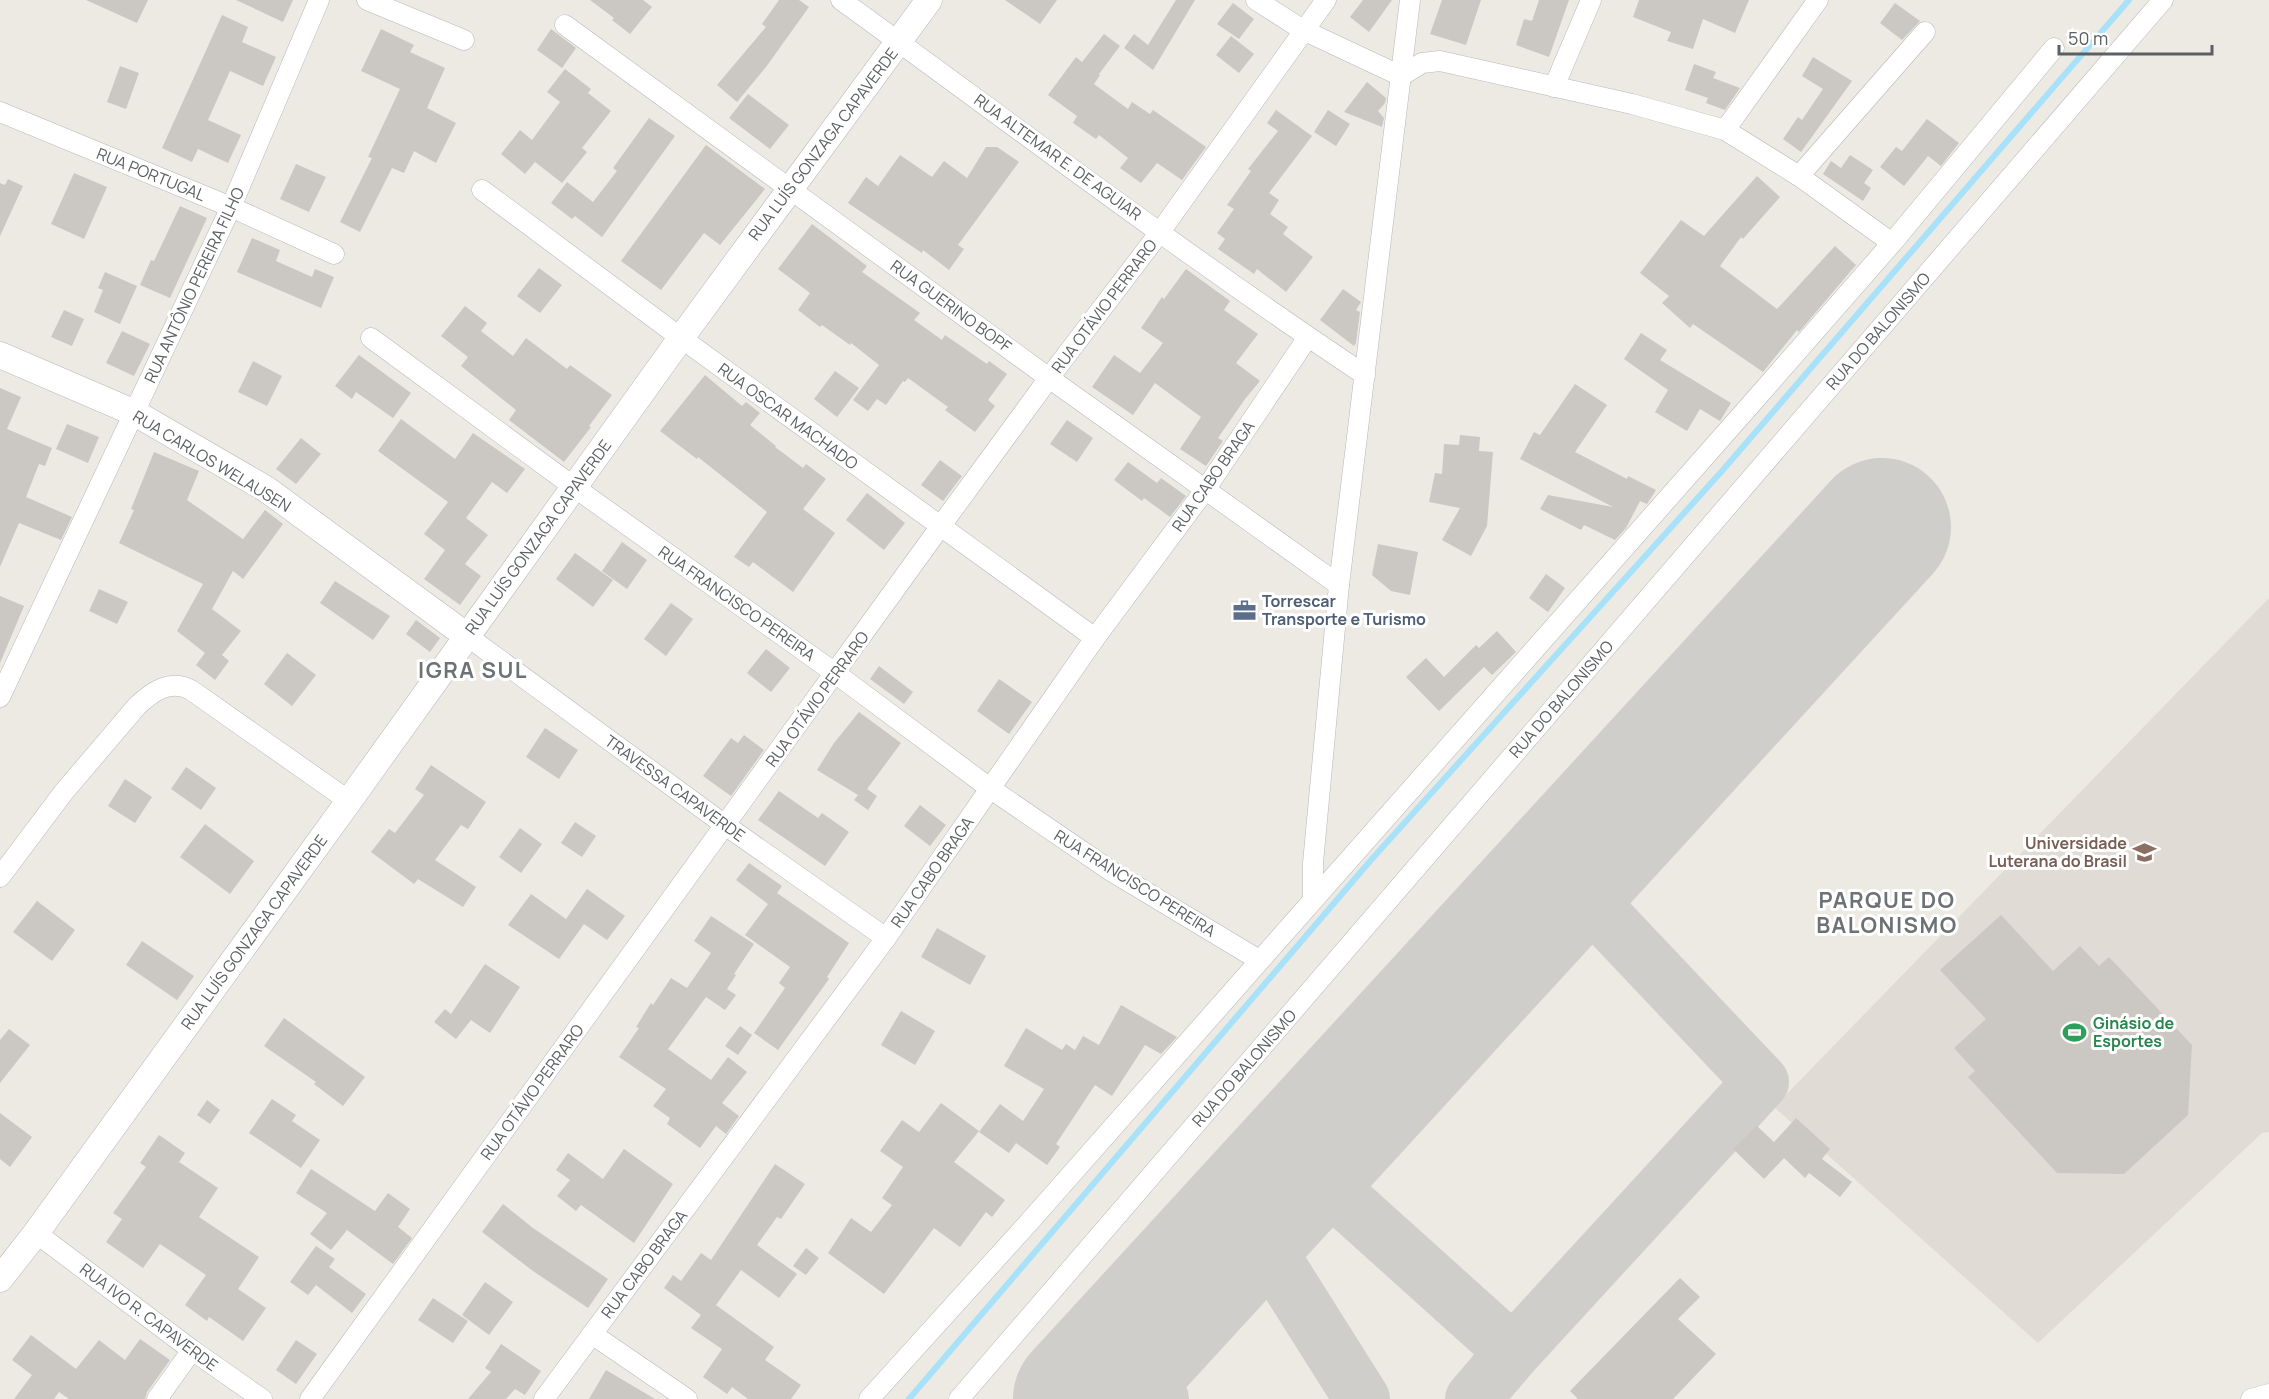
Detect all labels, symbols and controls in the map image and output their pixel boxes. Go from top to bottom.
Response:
scale bar [2059,18,2212,56]
text: 50 m [2068,26,2108,50]
street label: RUA LUÍS GONZAGA CAPAVERDE [743,43,903,245]
street label: RUA ALTEMAR E. DE AGUIAR [970,89,1146,225]
street label: RUA PORTUGAL [93,142,209,206]
street label: RUA ANTÔNIO PEREIRA FILHO [139,183,249,386]
street label: RUA OTÁVIO PERRARO [1046,234,1162,378]
street label: RUA GUERINO BOPF [886,255,1016,357]
street label: RUA DO BALONISMO [1821,267,1935,394]
street label: RUA OSCAR MACHADO [713,358,863,475]
street label: RUA CARLOS WELAUSEN [129,405,295,517]
street label: RUA CABO BRAGA [1166,416,1260,536]
street label: RUA LUÍS GONZAGA CAPAVERDE [460,435,616,639]
street label: RUA FRANCISCO PEREIRA [654,540,820,666]
place label: Torrescar Transporte e Turismo [1262,590,1426,630]
office icon: Torrescar Transporte e Turismo [1231,597,1257,623]
street label: RUA OTÁVIO PERRARO [760,626,874,771]
street label: RUA DO BALONISMO [1504,635,1618,762]
district label: IGRA SUL [418,655,528,685]
street label: TRAVESSA CAPAVERDE [601,730,749,846]
street label: RUA CABO BRAGA [885,812,979,932]
street label: RUA FRANCISCO PEREIRA [1050,824,1220,942]
street label: RUA LUÍS GONZAGA CAPAVERDE [176,830,332,1034]
place label: Universidade Luterana do Brasil [1988,832,2127,872]
school or university icon: Universidade Luterana do Brasil [2132,839,2158,865]
district label: PARQUE DO BALONISMO [1816,885,1958,940]
street label: RUA DO BALONISMO [1187,1004,1301,1131]
place label: Ginásio de Esportes [2093,1012,2175,1052]
street label: RUA OTÁVIO PERRARO [475,1019,589,1164]
sports icon: Ginásio de Esportes [2062,1019,2088,1045]
street label: RUA CABO BRAGA [596,1205,692,1323]
street label: RUA IVO R. CAPAVERDE [76,1258,222,1376]

